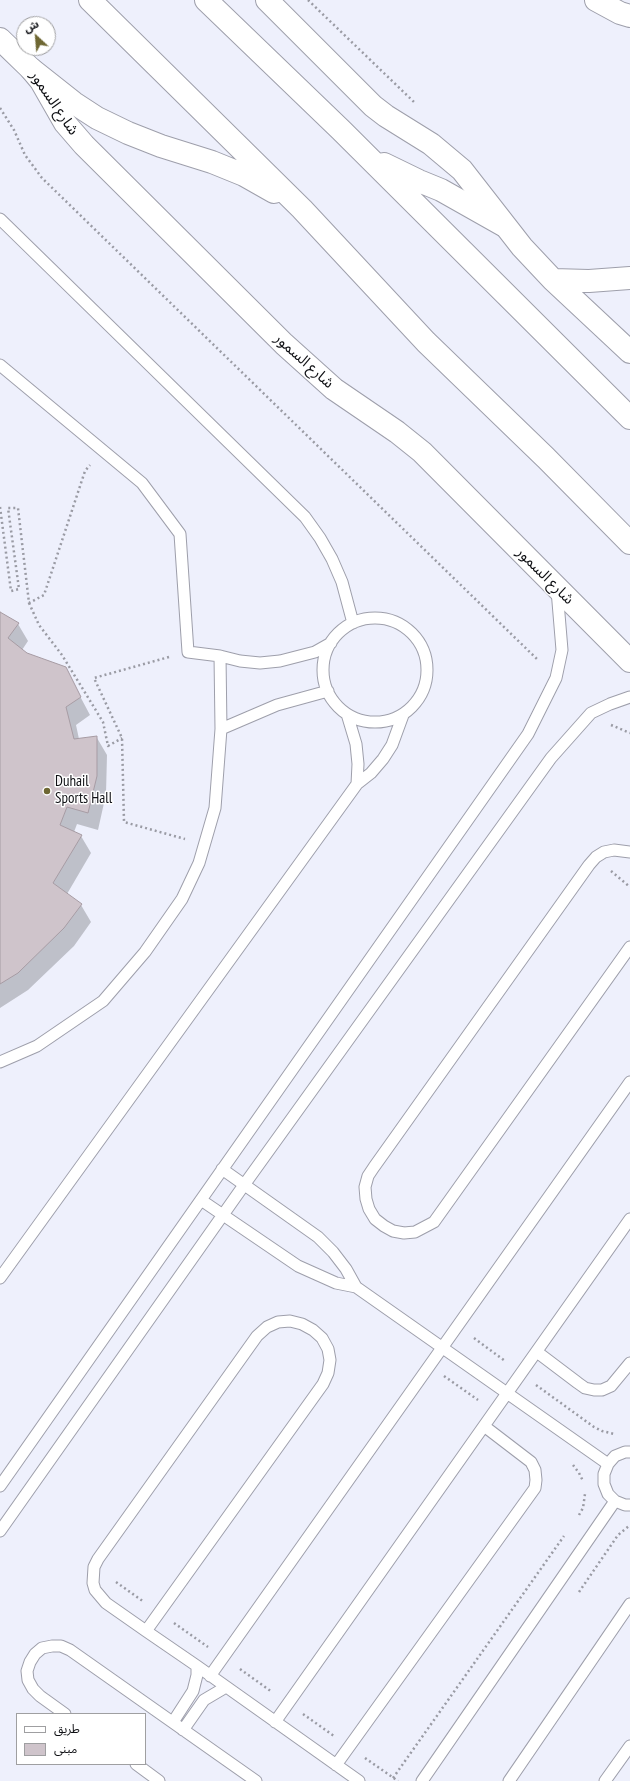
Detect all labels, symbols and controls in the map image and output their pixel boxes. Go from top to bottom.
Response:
north arrow [16,16,56,56]
text: ش [21,17,41,36]
street label: شارع السمور [26,67,82,139]
street label: شارع السمور [271,330,337,392]
street label: شارع السمور [513,544,577,608]
place label: Duhail Sports Hall [55,773,112,808]
marker: Duhail Sports Hall [42,786,52,796]
legend [16,1713,146,1765]
text: طريق [54,1721,80,1736]
text: مبنى [54,1741,77,1756]

